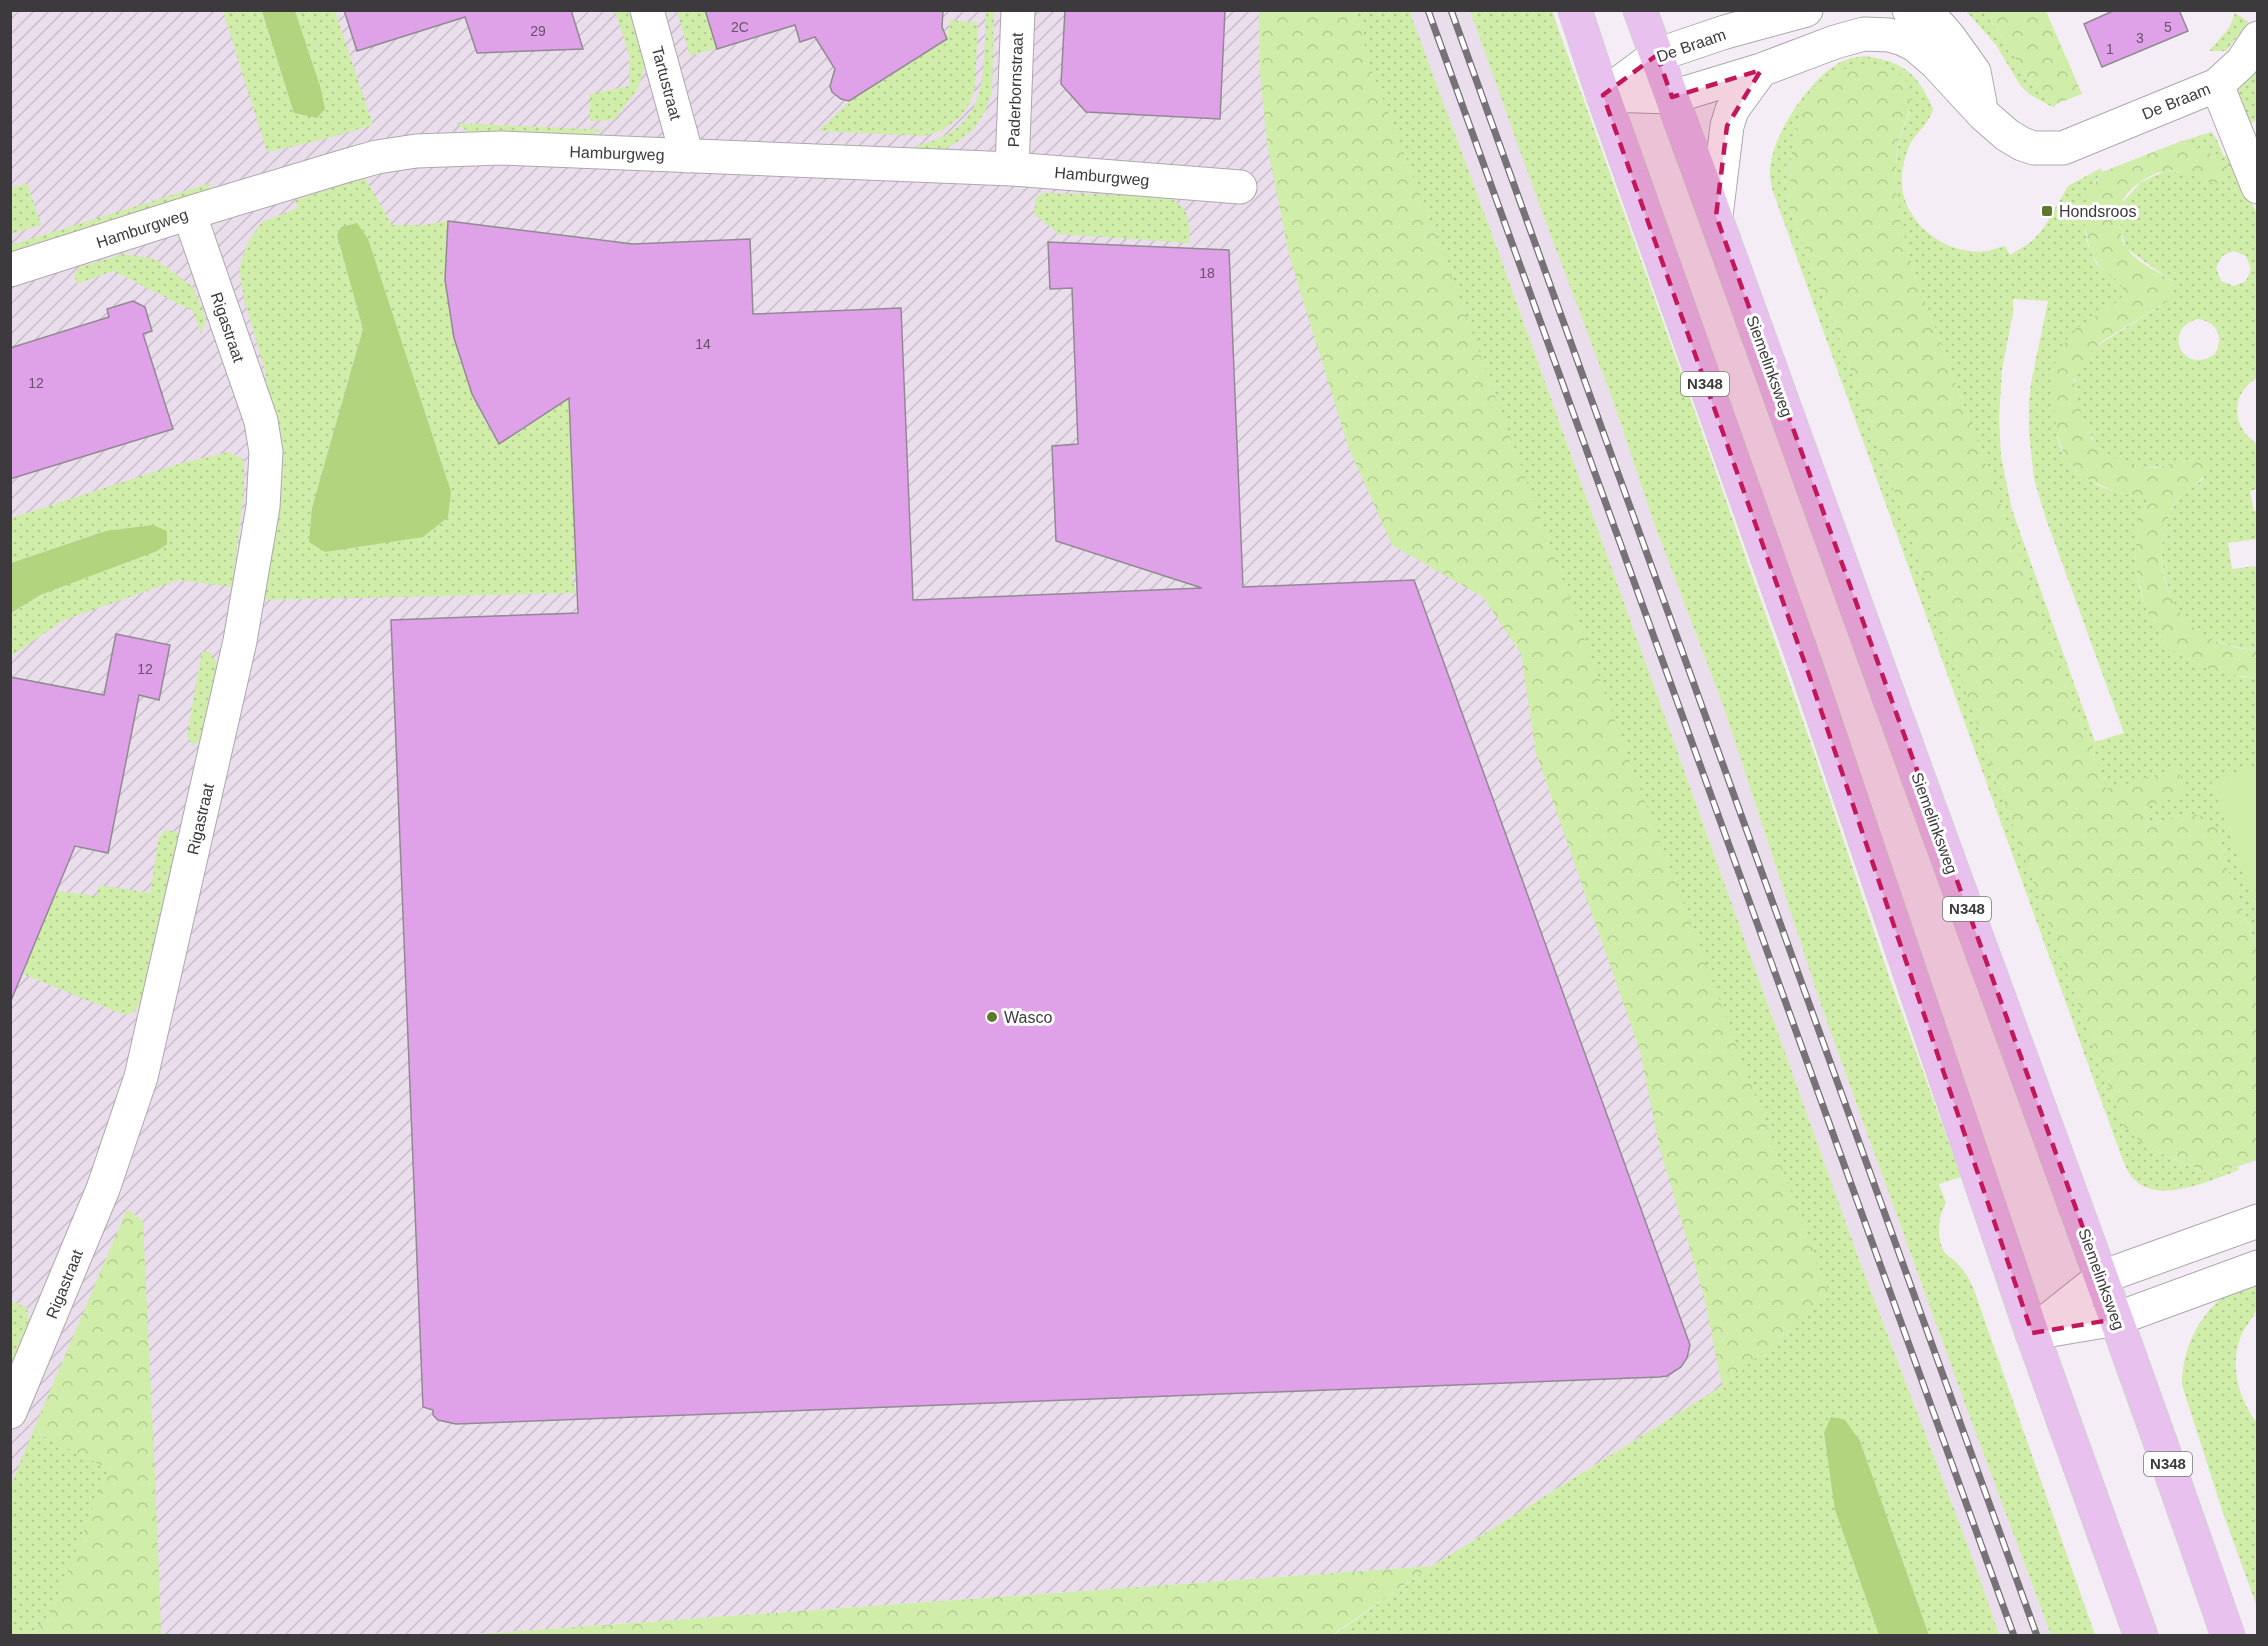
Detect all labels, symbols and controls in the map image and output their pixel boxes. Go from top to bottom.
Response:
house number: 2C [731,19,749,35]
house number: 5 [2164,19,2172,35]
house number: 29 [530,23,546,39]
street label: De Braam [1654,26,1728,65]
house number: 3 [2136,30,2144,46]
street label: Paderbornstraat [1005,32,1026,148]
house number: 1 [2106,41,2114,57]
street label: Tartustraat [649,44,685,122]
street label: De Braam [2140,80,2213,123]
street label: Hamburgweg [569,143,665,164]
street label: Hamburgweg [1054,164,1150,189]
place label: Hondsroos [2059,203,2136,220]
marker: Hondsroos [2040,204,2054,218]
street label: Hamburgweg [94,206,190,251]
house number: 18 [1199,265,1215,281]
street label: Rigastraat [208,290,248,365]
street label: Siemelinksweg [1743,313,1796,419]
house number: 14 [695,336,711,352]
road number: N348 [1681,372,1729,396]
house number: 12 [28,375,44,391]
house number: 12 [137,661,153,677]
street label: Siemelinksweg [1908,770,1961,876]
street label: Rigastraat [184,781,217,857]
road number: N348 [1943,897,1991,921]
place label: Wasco [1004,1009,1052,1026]
marker: Wasco [985,1010,999,1024]
street label: Siemelinksweg [2075,1226,2128,1332]
street label: Rigastraat [43,1247,86,1321]
road number: N348 [2144,1452,2192,1476]

